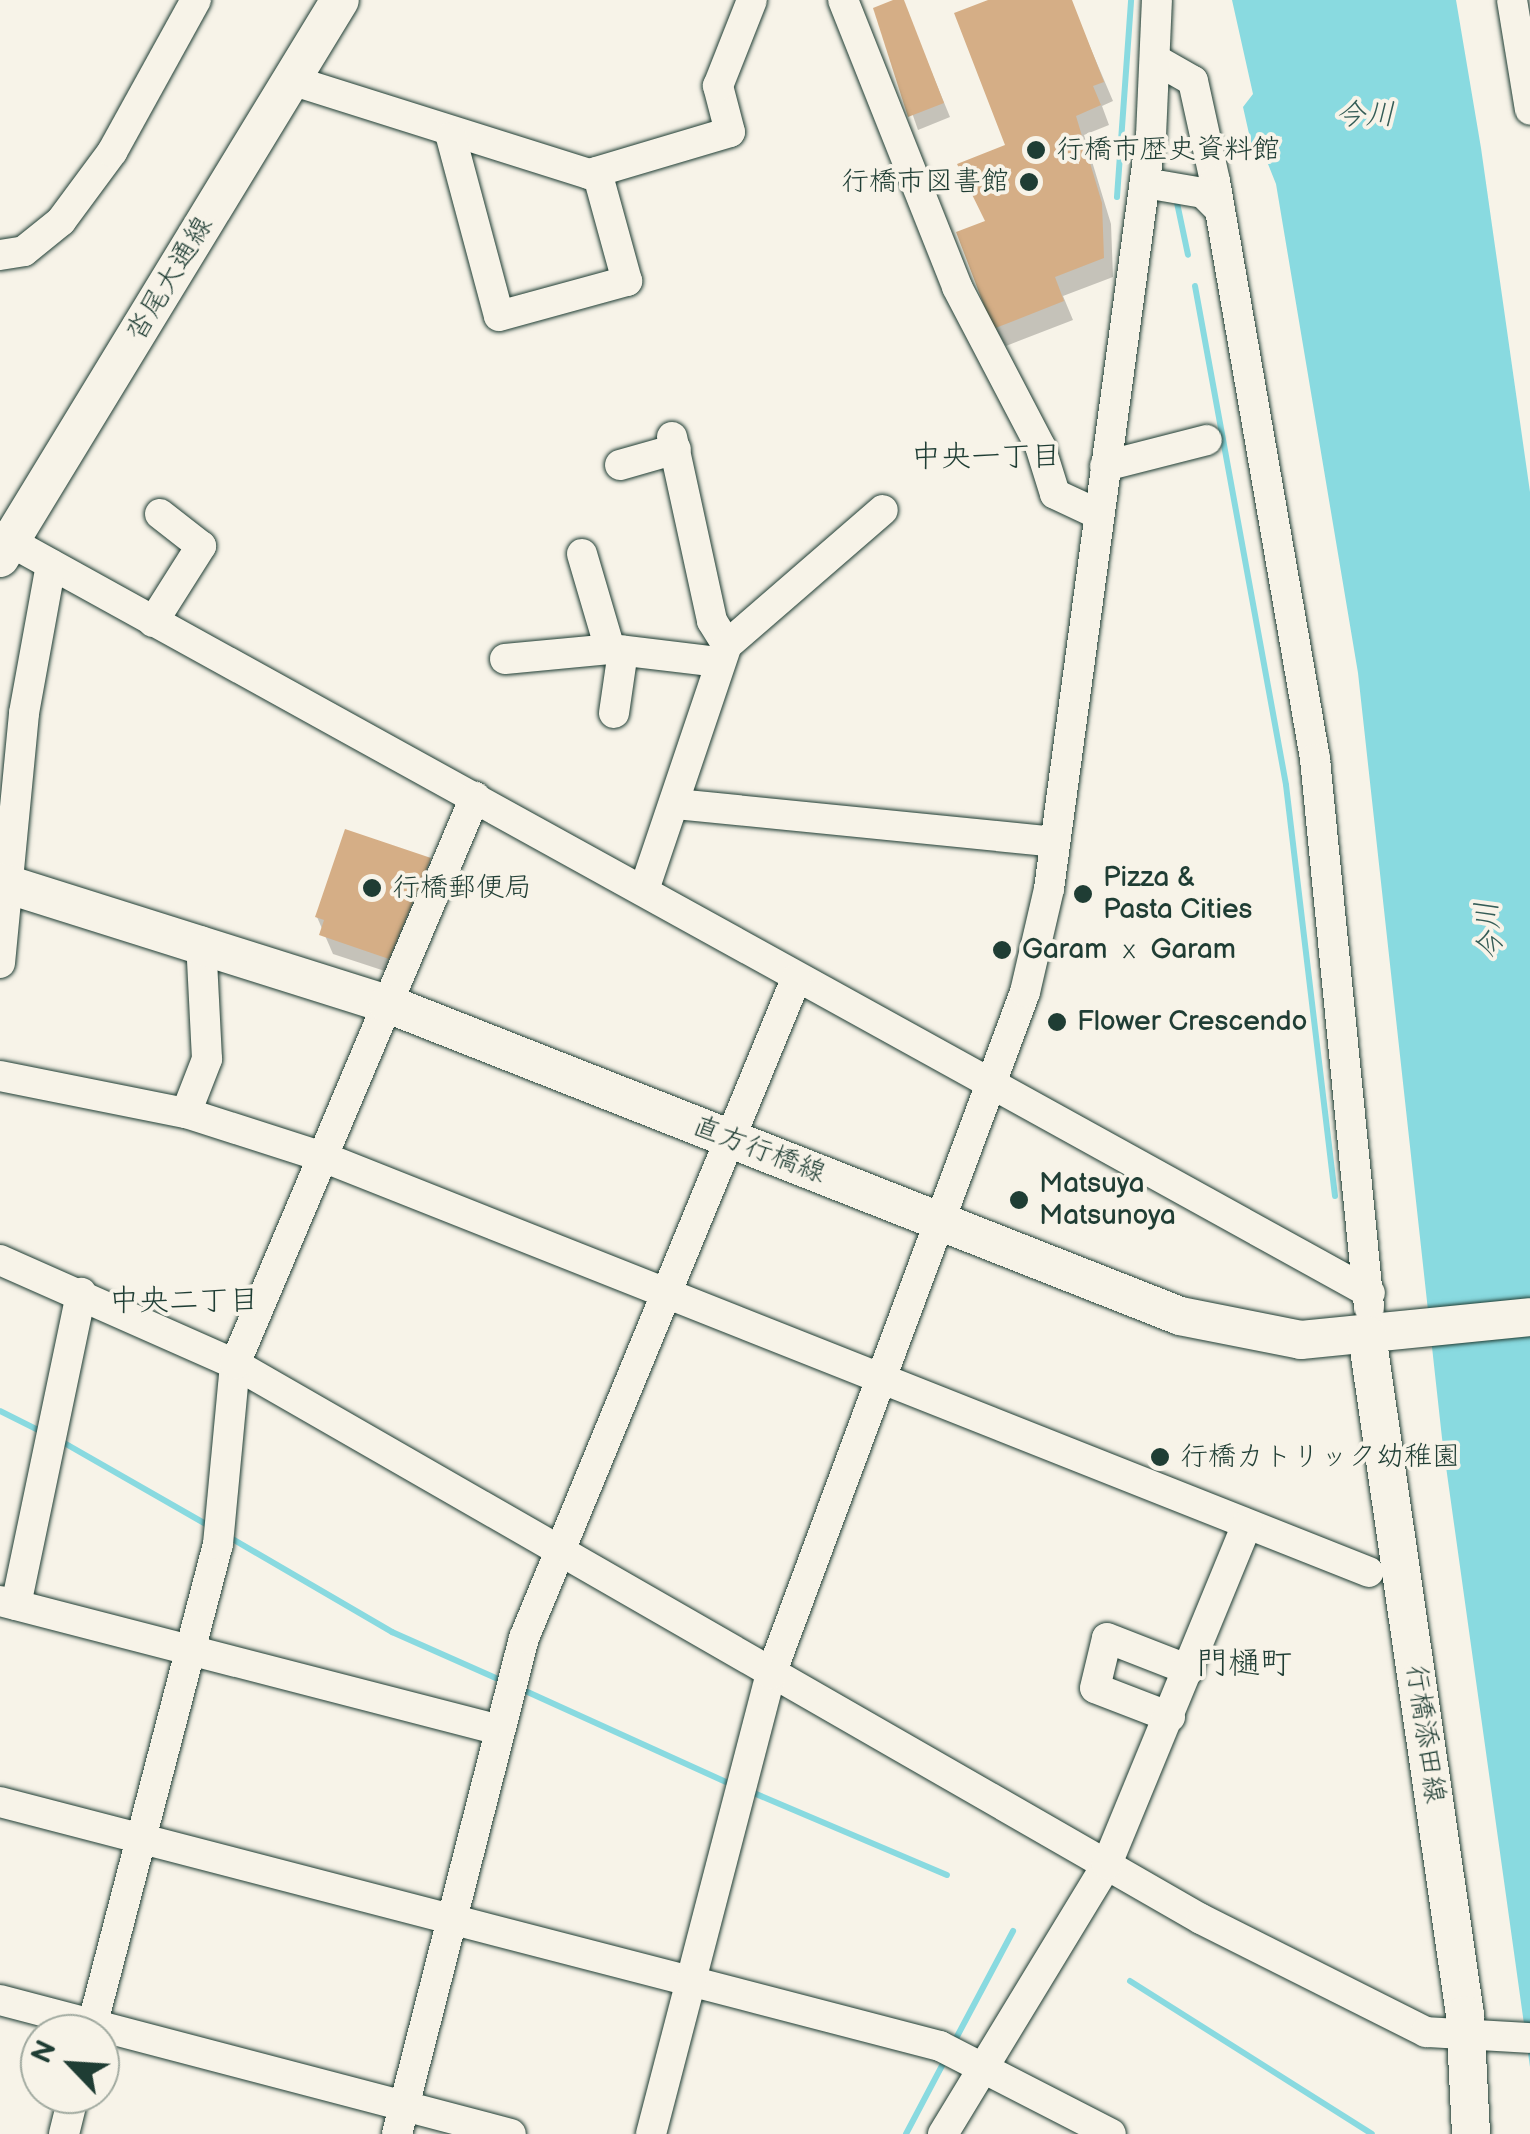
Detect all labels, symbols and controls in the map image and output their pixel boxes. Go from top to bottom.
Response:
water label: 今川 [1335,97,1395,133]
place label: 行橋市歴史資料館 [1056,133,1280,167]
marker: 行橋市歴史資料館 [1025,139,1047,161]
place label: 行橋市図書館 [841,165,1009,199]
marker: 行橋市図書館 [1018,171,1040,193]
street label: 沓尾大通線 [120,210,220,348]
district label: 中央一丁目 [911,439,1061,475]
place label: Pizza & Pasta Cities [1103,861,1252,927]
place label: 行橋郵便局 [392,871,532,905]
marker: 行橋郵便局 [361,877,383,899]
marker: Pizza & Pasta Cities [1072,883,1094,905]
water label: 今川 [1469,899,1511,963]
place label: Garam ｘ Garam [1022,933,1236,967]
marker: Garam ｘ Garam [991,939,1013,961]
place label: Flower Crescendo [1077,1005,1307,1039]
marker: Flower Crescendo [1046,1011,1068,1033]
street label: 直方行橋線 [688,1109,830,1191]
place label: Matsuya Matsunoya [1039,1167,1176,1233]
marker: Matsuya Matsunoya [1008,1189,1030,1211]
district label: 中央二丁目 [109,1283,259,1319]
place label: 行橋カトリック幼稚園 [1180,1440,1460,1474]
marker: 行橋カトリック幼稚園 [1149,1446,1171,1468]
district label: 門樋町 [1196,1645,1292,1683]
street label: 行橋添田線 [1399,1662,1451,1806]
north arrow [20,2014,120,2114]
text: N [25,2035,64,2068]

